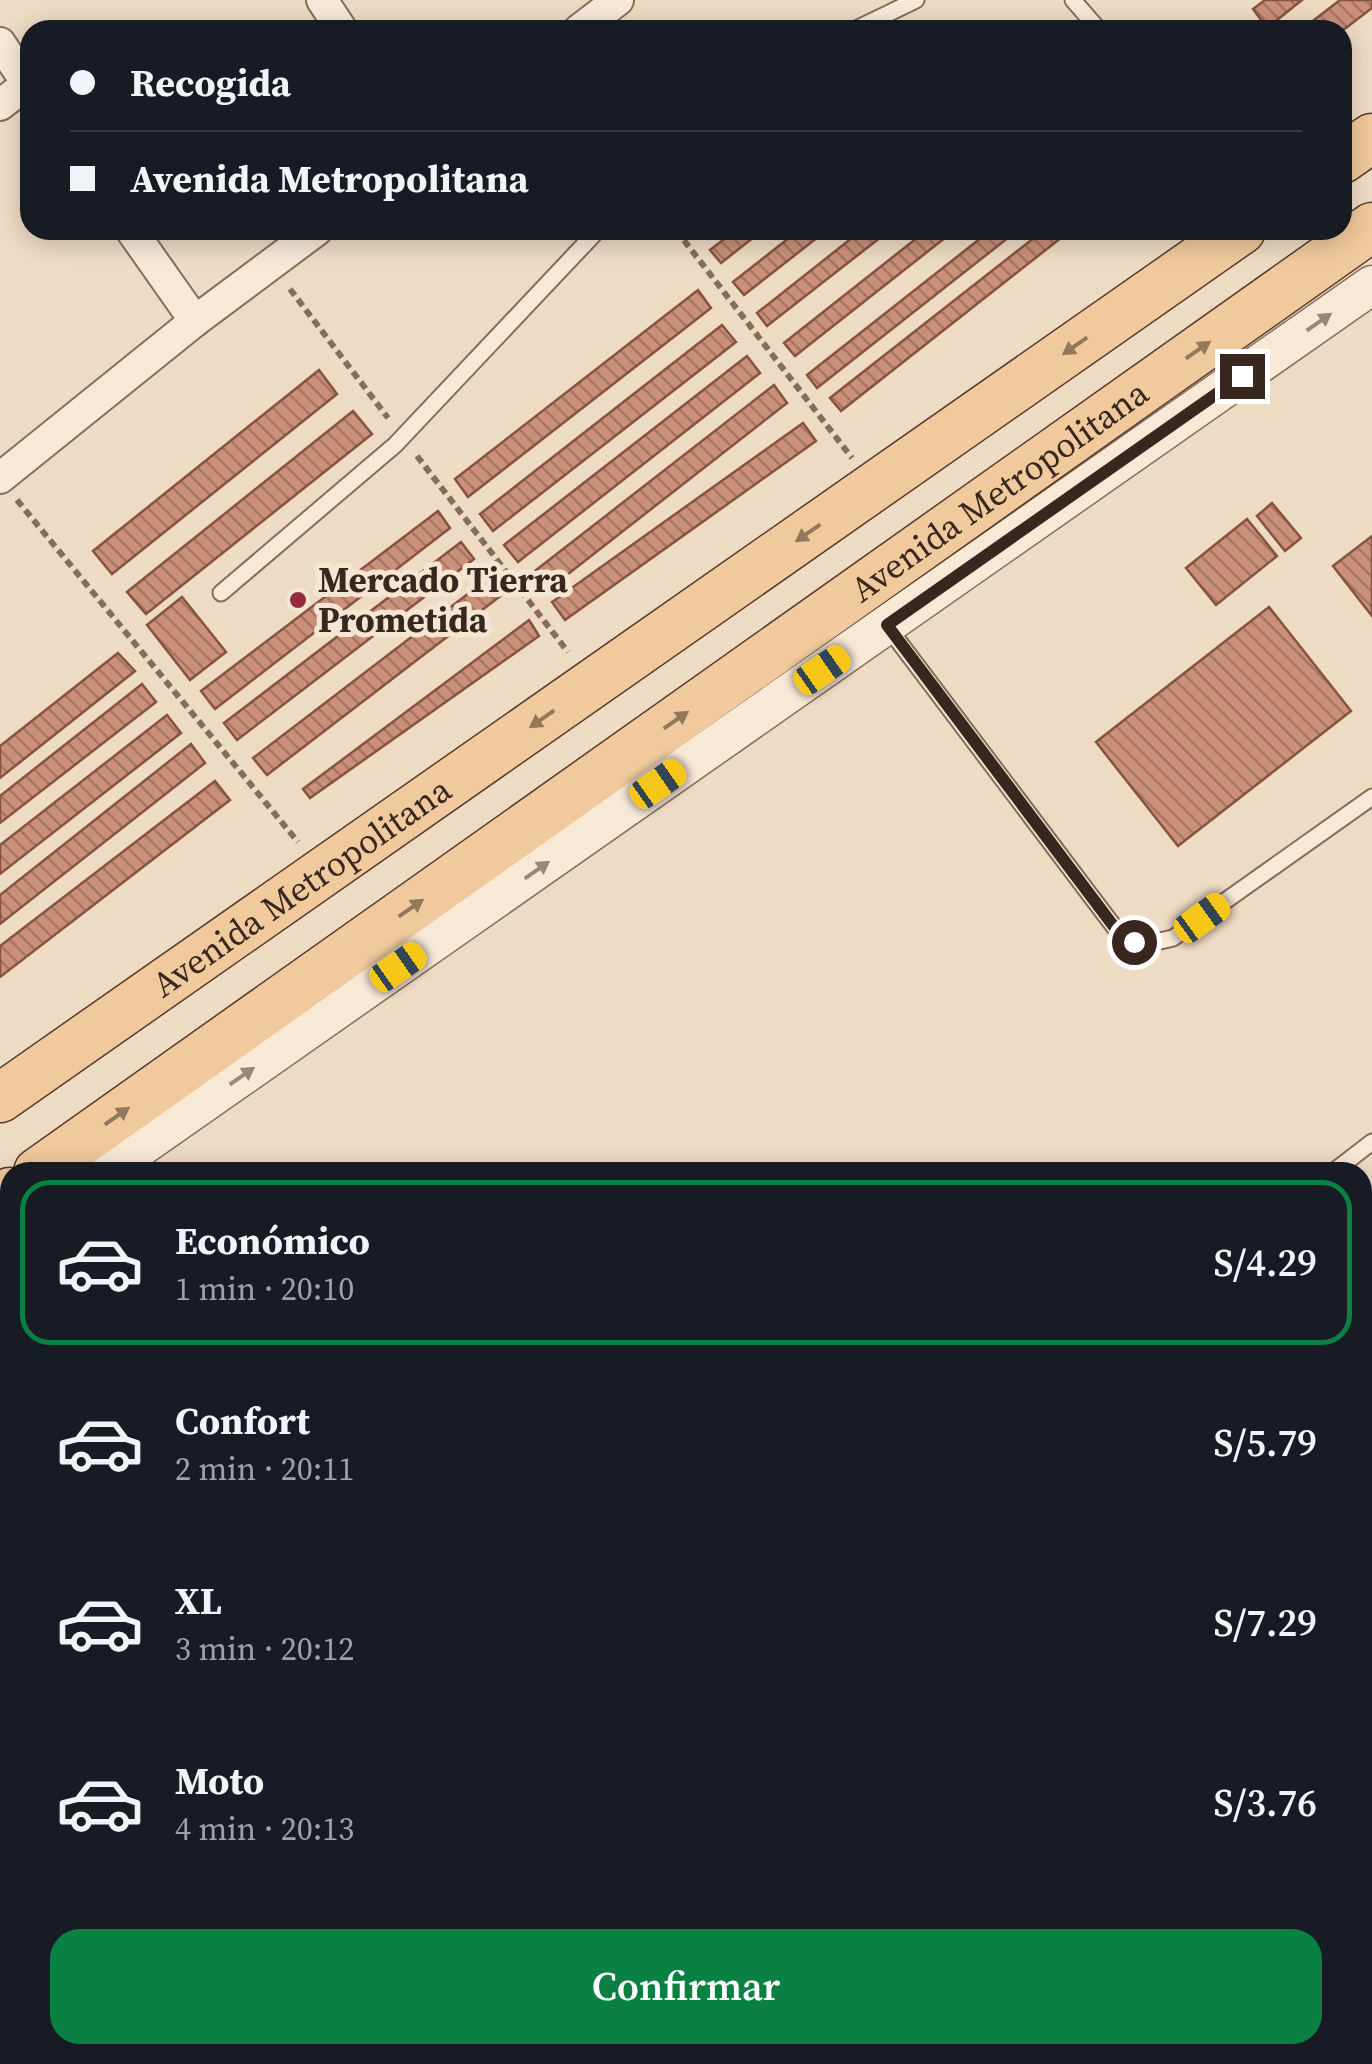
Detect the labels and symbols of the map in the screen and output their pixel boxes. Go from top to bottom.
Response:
one-way arrow [1306,313,1332,332]
one-way arrow [1061,336,1088,355]
one-way arrow [1185,341,1211,360]
route end [1220,354,1265,399]
street label: Avenida Metropolitana [841,369,1158,613]
one-way arrow [795,523,822,542]
place label: Mercado Tierra Prometida [318,556,568,644]
marker: Mercado Tierra Prometida [287,589,309,611]
car [789,641,855,699]
one-way arrow [529,709,555,728]
one-way arrow [663,711,689,730]
car [625,755,691,813]
street label: Avenida Metropolitana [142,766,461,1008]
one-way arrow [523,861,550,880]
car [1169,888,1235,948]
one-way arrow [398,899,424,918]
route start [1112,920,1157,965]
car [365,938,431,996]
one-way arrow [228,1067,255,1086]
one-way arrow [104,1107,130,1126]

